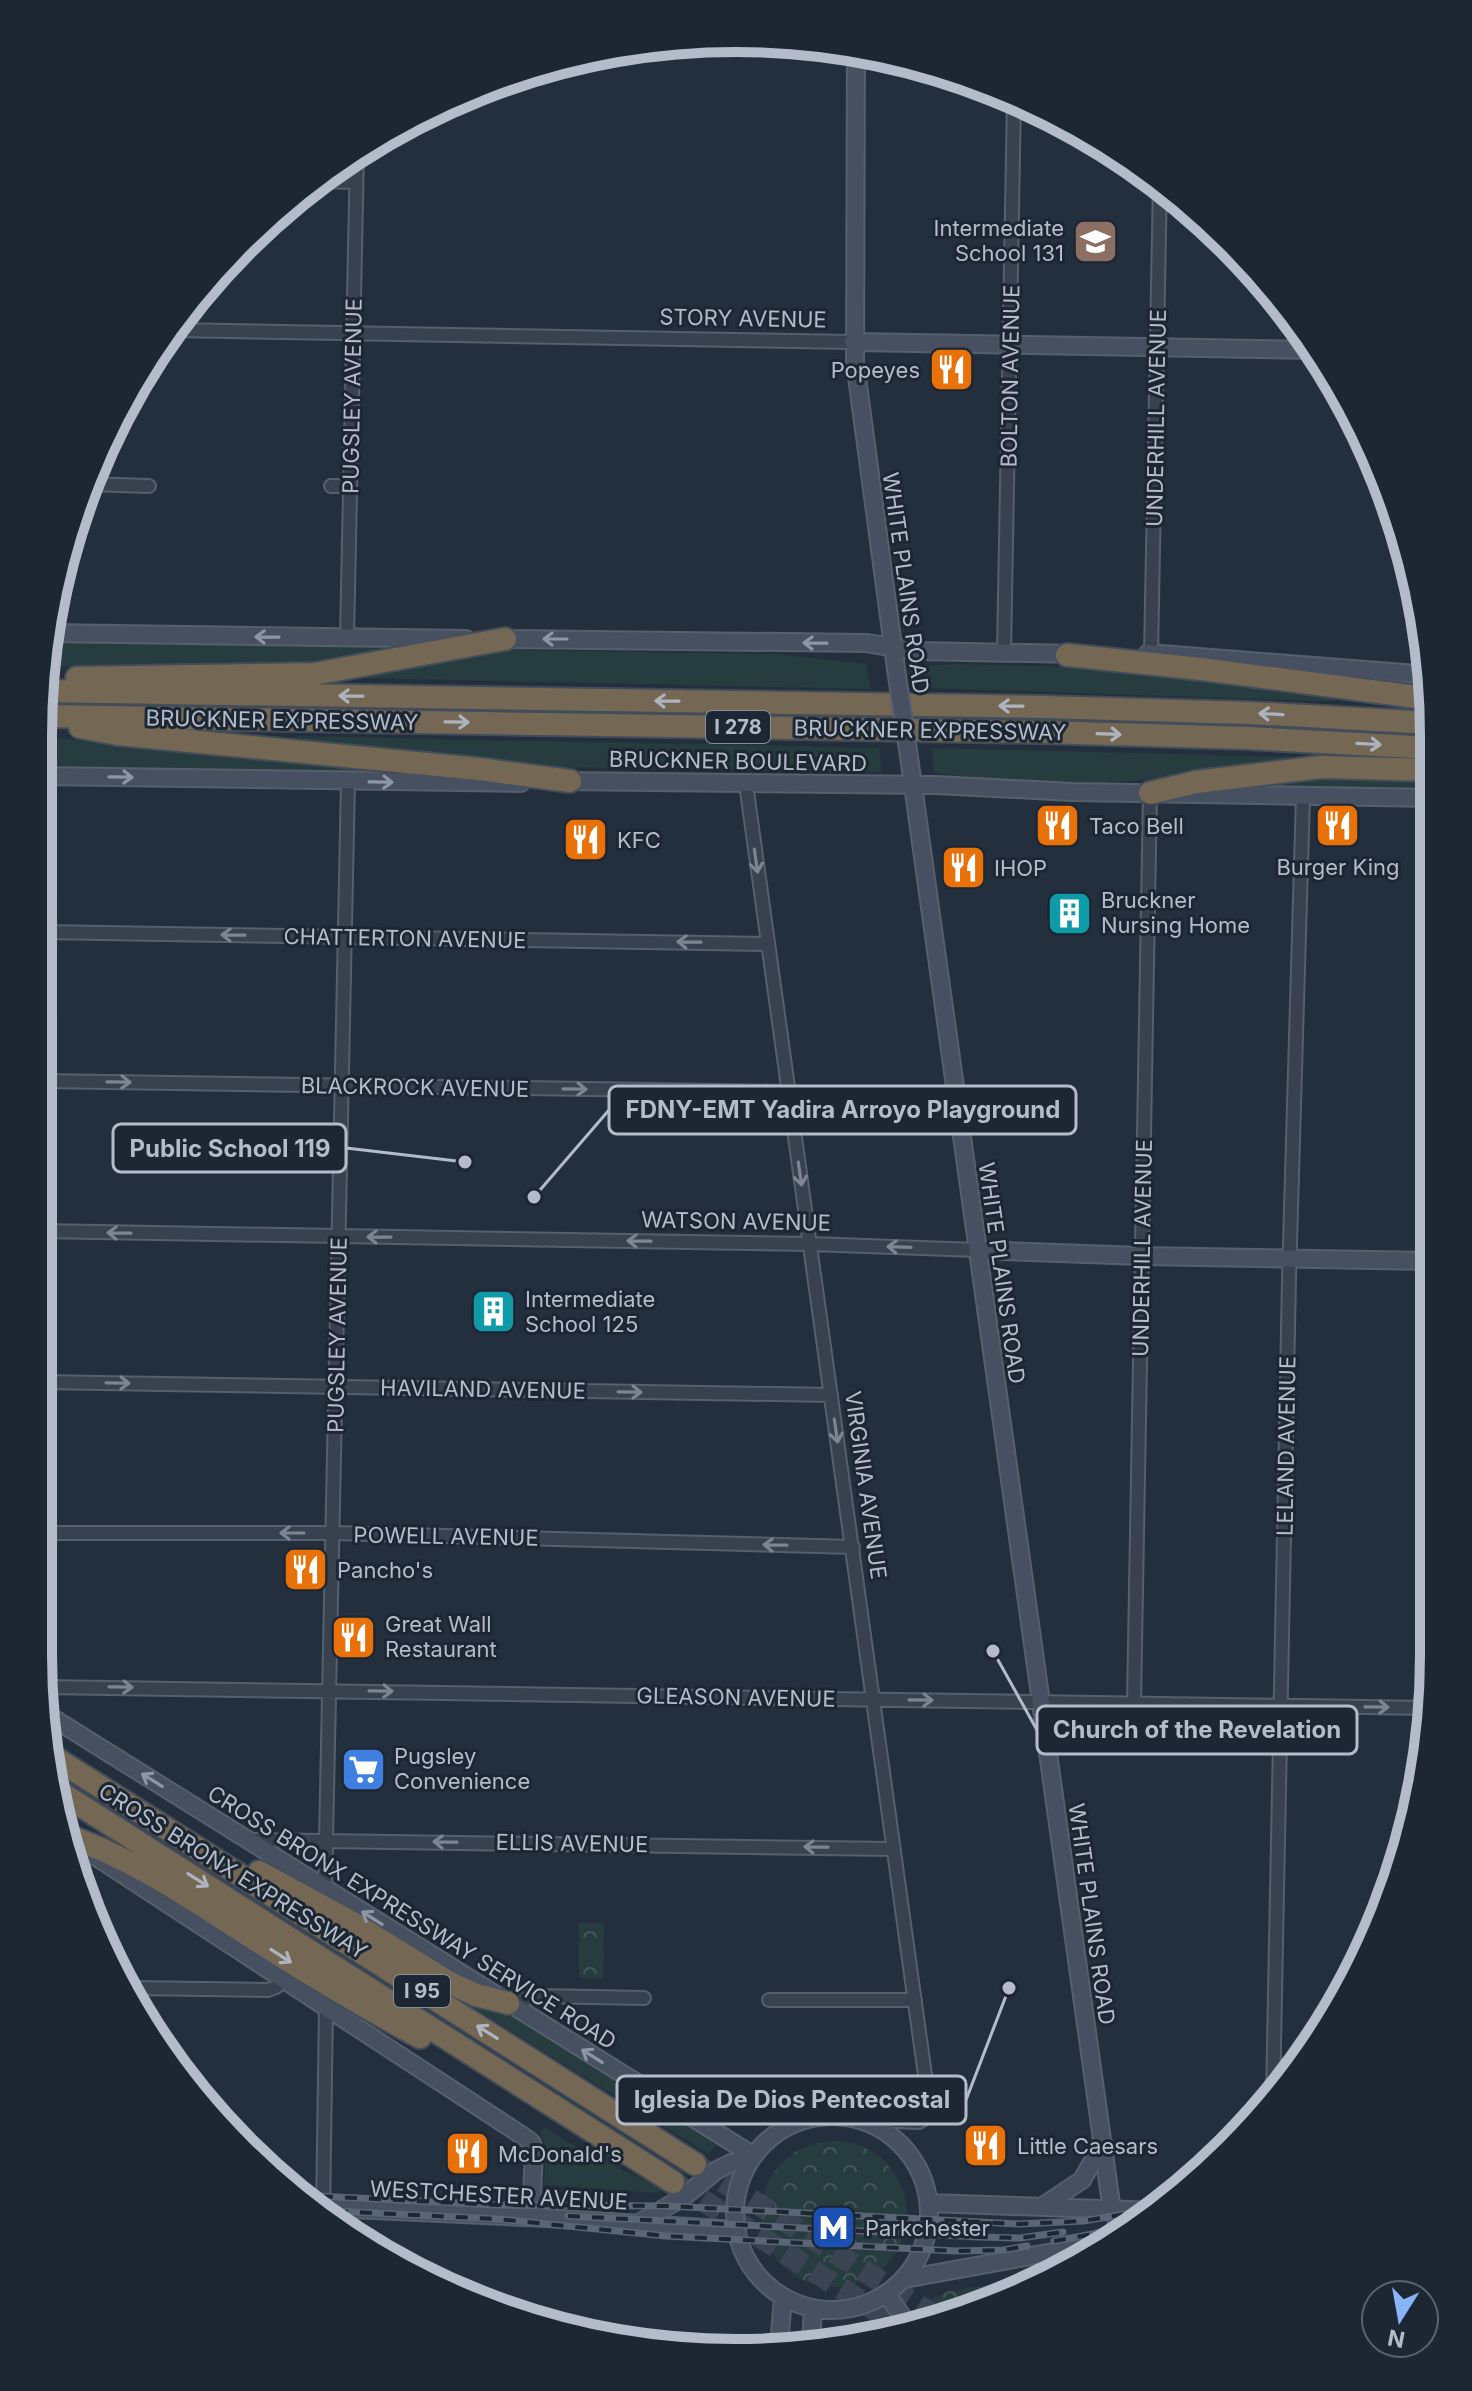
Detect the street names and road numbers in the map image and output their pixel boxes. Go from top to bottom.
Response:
street label: BOLTON AVENUE [995,284,1025,468]
street label: PUGSLEY AVENUE [337,298,367,494]
street label: STORY AVENUE [659,304,827,332]
street label: UNDERHILL AVENUE [1141,309,1171,527]
street label: WHITE PLAINS ROAD [878,471,934,695]
street label: BRUCKNER EXPRESSWAY [145,705,419,735]
road number: I 278 [706,711,770,743]
street label: BRUCKNER EXPRESSWAY [793,715,1067,745]
street label: BRUCKNER BOULEVARD [609,746,867,776]
street label: CHATTERTON AVENUE [283,923,527,953]
street label: BLACKROCK AVENUE [301,1072,529,1102]
street label: UNDERHILL AVENUE [1127,1139,1157,1357]
street label: WHITE PLAINS ROAD [974,1161,1030,1385]
street label: WATSON AVENUE [641,1206,831,1236]
street label: PUGSLEY AVENUE [322,1237,352,1433]
street label: LELAND AVENUE [1271,1356,1301,1536]
street label: HAVILAND AVENUE [380,1374,586,1404]
street label: VIRGINIA AVENUE [840,1389,892,1581]
street label: POWELL AVENUE [353,1521,539,1551]
street label: GLEASON AVENUE [636,1682,836,1712]
street label: CROSS BRONX EXPRESSWAY [94,1777,372,1965]
street label: CROSS BRONX EXPRESSWAY SERVICE ROAD [203,1780,621,2054]
street label: WHITE PLAINS ROAD [1064,1802,1120,2026]
street label: ELLIS AVENUE [496,1829,648,1857]
road number: I 95 [394,1975,450,2007]
street label: WESTCHESTER AVENUE [369,2175,629,2215]

